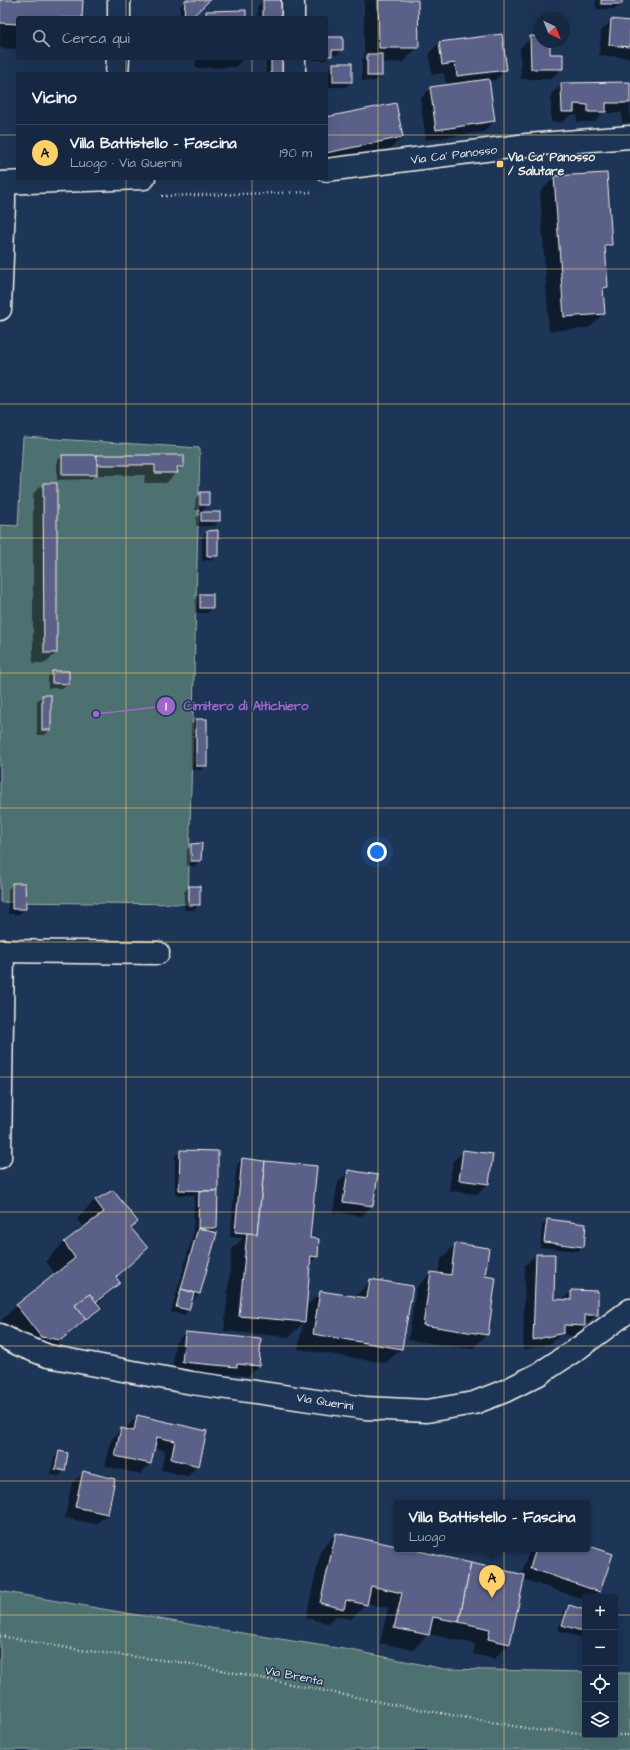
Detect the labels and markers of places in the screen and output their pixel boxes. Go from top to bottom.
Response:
place label: Via Ca' Panosso / Salutare [507,149,595,180]
marker: Via Ca' Panosso / Salutare [495,159,505,169]
callout: Cimitero di Altichiero [156,693,317,718]
pin: A [479,1565,505,1598]

